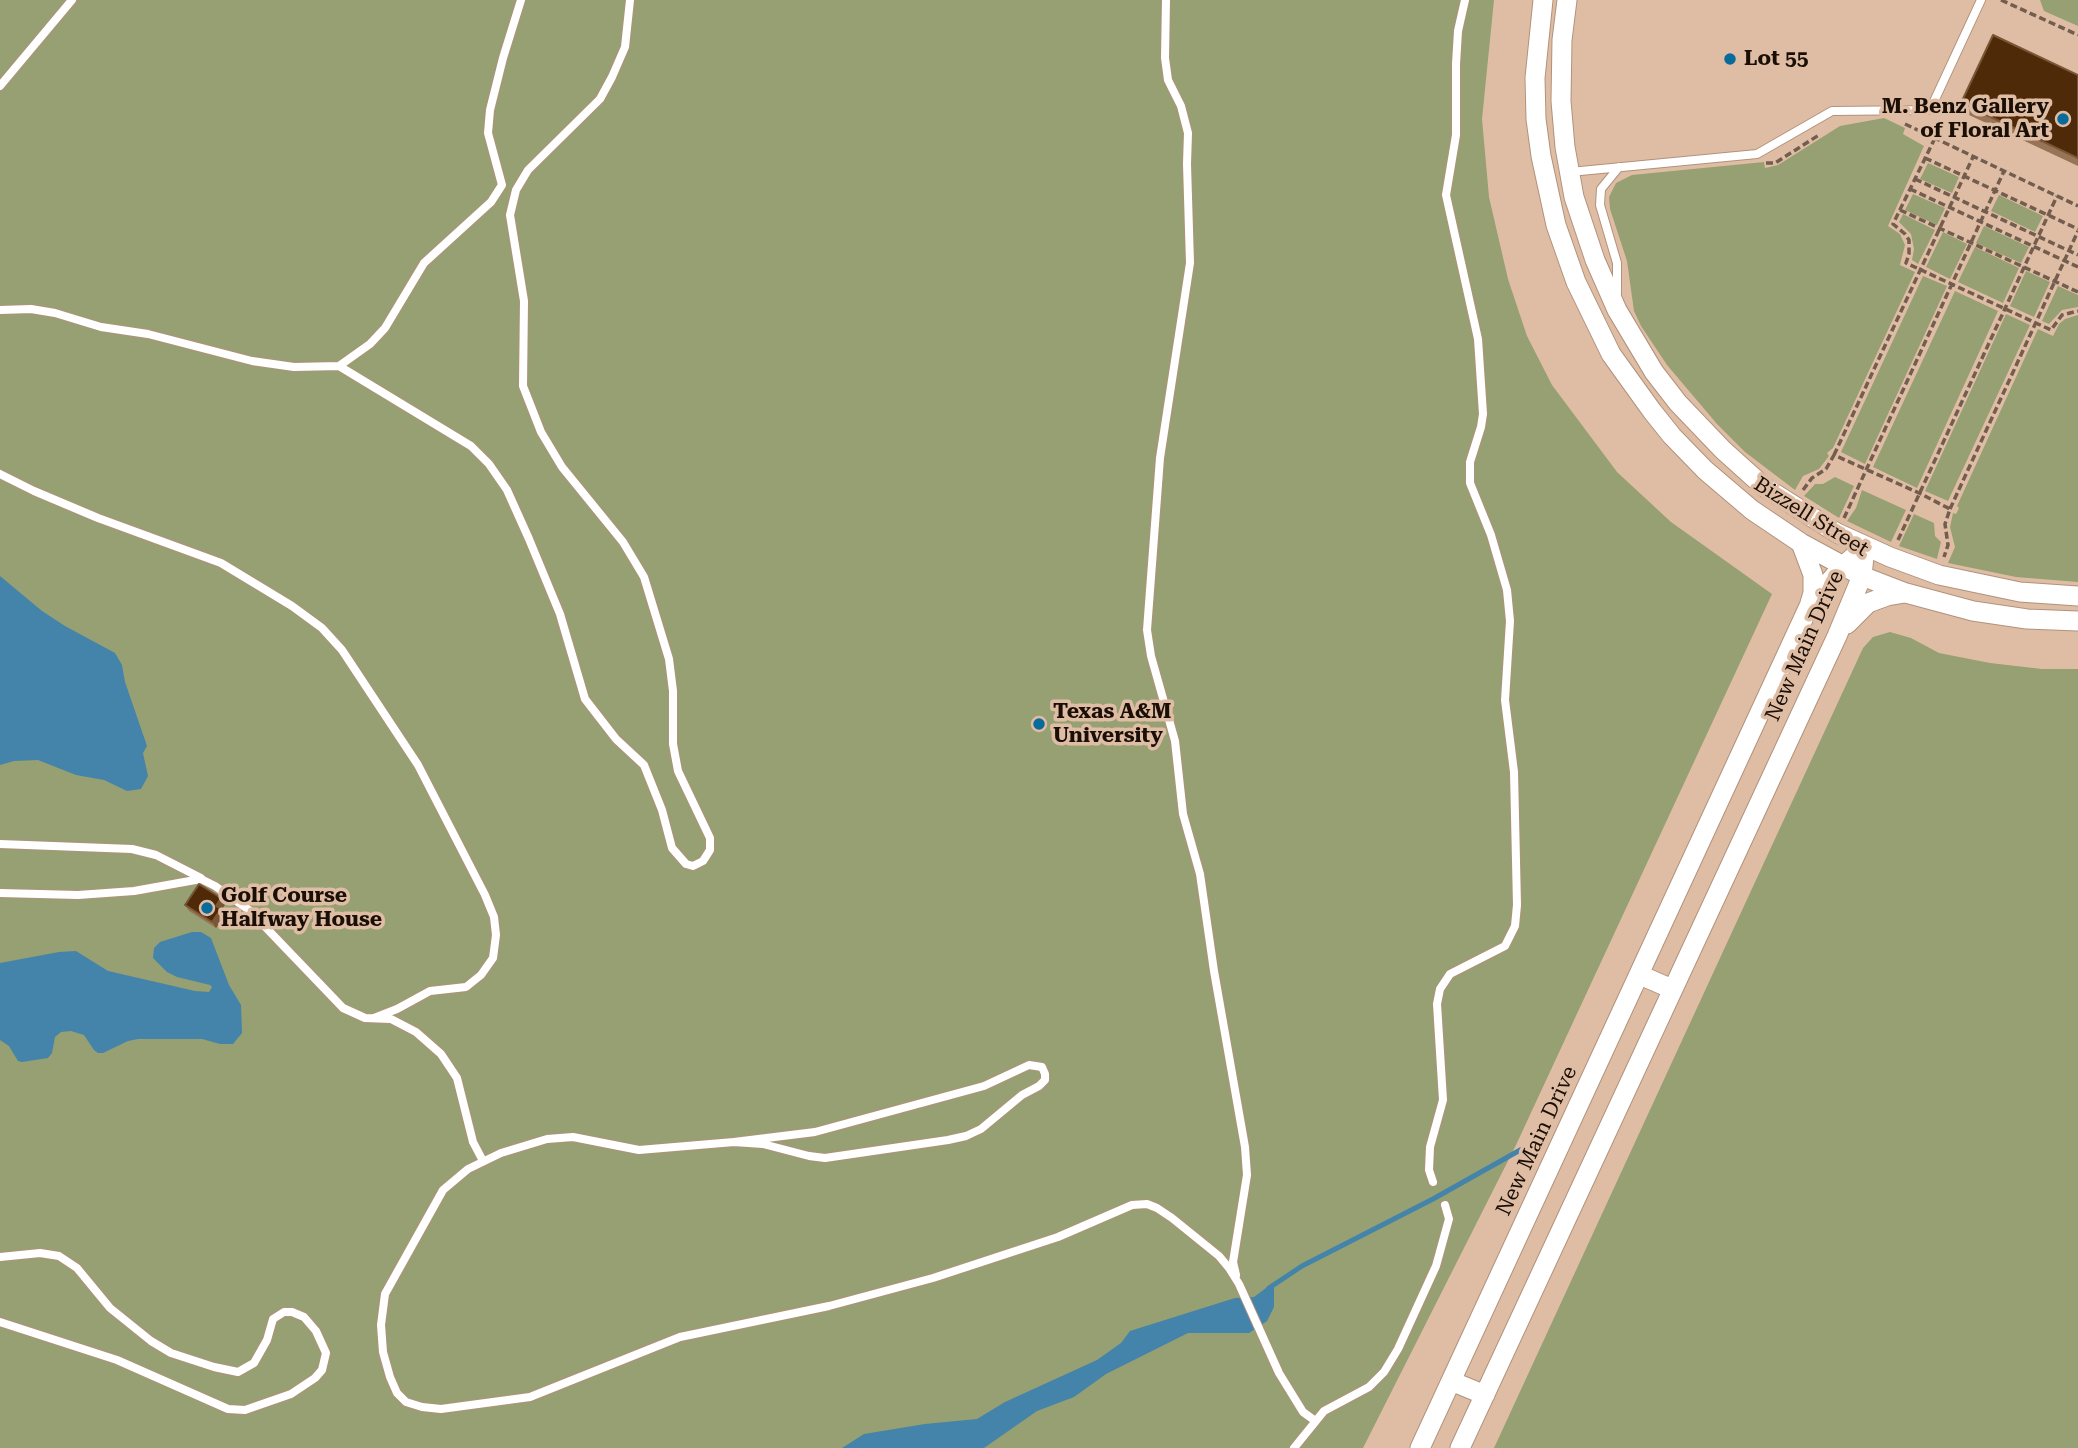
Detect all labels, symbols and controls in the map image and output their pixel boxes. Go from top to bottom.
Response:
place label: Lot 55 [1744,46,1808,72]
marker: Lot 55 [1722,51,1738,67]
place label: M. Benz Gallery of Floral Art [1882,94,2049,144]
marker: M. Benz Gallery of Floral Art [2055,111,2071,127]
street label: Bizzell Street [1749,472,1873,562]
street label: New Main Drive [1761,567,1849,725]
place label: Texas A&M University [1053,699,1171,749]
marker: Texas A&M University [1031,716,1047,732]
place label: Golf Course Halfway House [221,883,382,933]
marker: Golf Course Halfway House [199,900,215,916]
street label: New Main Drive [1491,1062,1583,1220]

